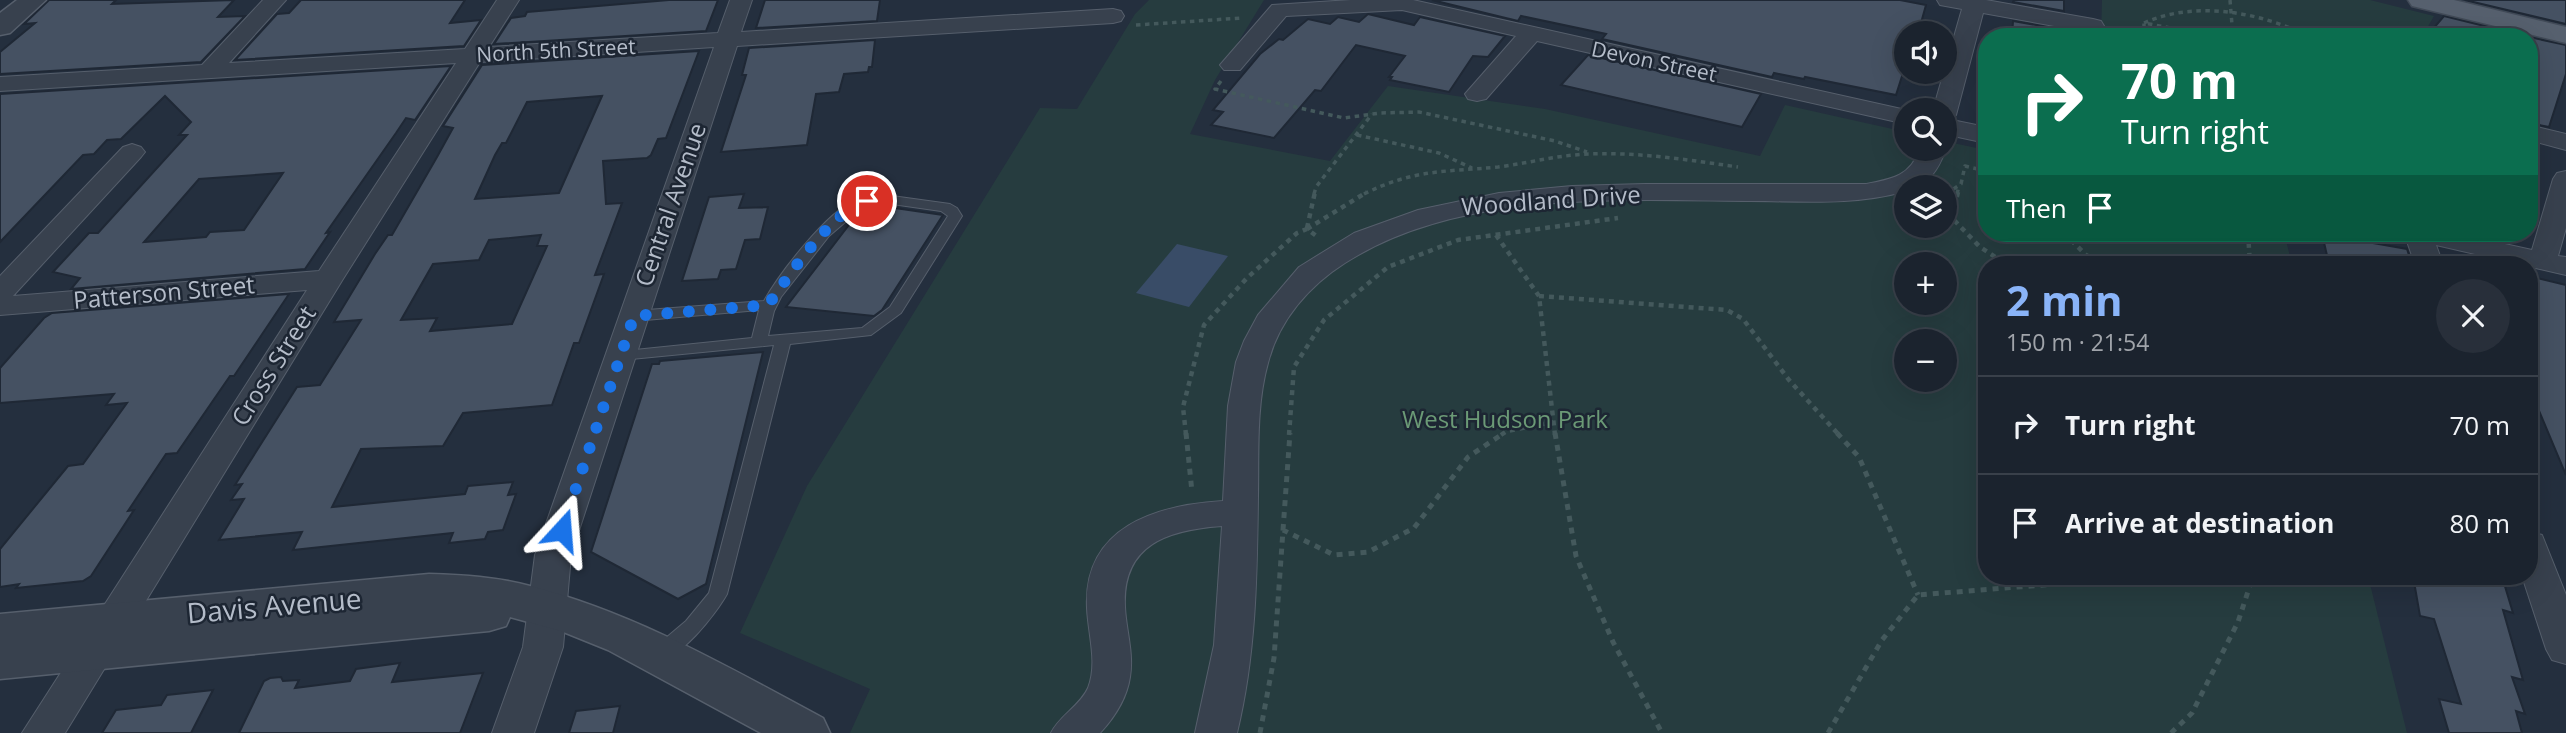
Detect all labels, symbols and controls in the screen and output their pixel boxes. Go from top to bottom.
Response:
map controls [1894,21,1957,392]
button: sound [1894,21,1957,84]
street label: North 5th Street [476,32,636,68]
street label: Devon Street [1589,34,1719,88]
text: 70 m [2121,47,2238,113]
icon: right [2006,56,2097,147]
button: search [1894,98,1957,161]
text: Turn right [2121,110,2269,153]
street label: Central Avenue [626,118,713,291]
pin [837,171,897,231]
button: layers [1894,175,1957,238]
street label: Woodland Drive [1460,177,1642,222]
icon: arrive [848,182,886,220]
icon: arrive [2081,189,2119,227]
text: Then [2006,190,2067,226]
button: + [1894,252,1957,315]
street label: Patterson Street [72,267,256,316]
text: 2 min [2006,271,2123,328]
button: close [2436,279,2510,353]
street label: Cross Street [223,299,323,431]
text: 150 m · 21:54 [2006,326,2149,358]
button: − [1894,329,1957,392]
park label: West Hudson Park [1402,402,1608,435]
icon: right [2006,406,2044,444]
text: Turn right [2065,407,2196,443]
text: 70 m [2449,407,2510,443]
position arrow [525,493,599,567]
icon: arrive [2006,504,2044,542]
text: Arrive at destination [2065,505,2334,541]
text: 80 m [2449,505,2510,541]
street label: Davis Avenue [185,578,363,632]

